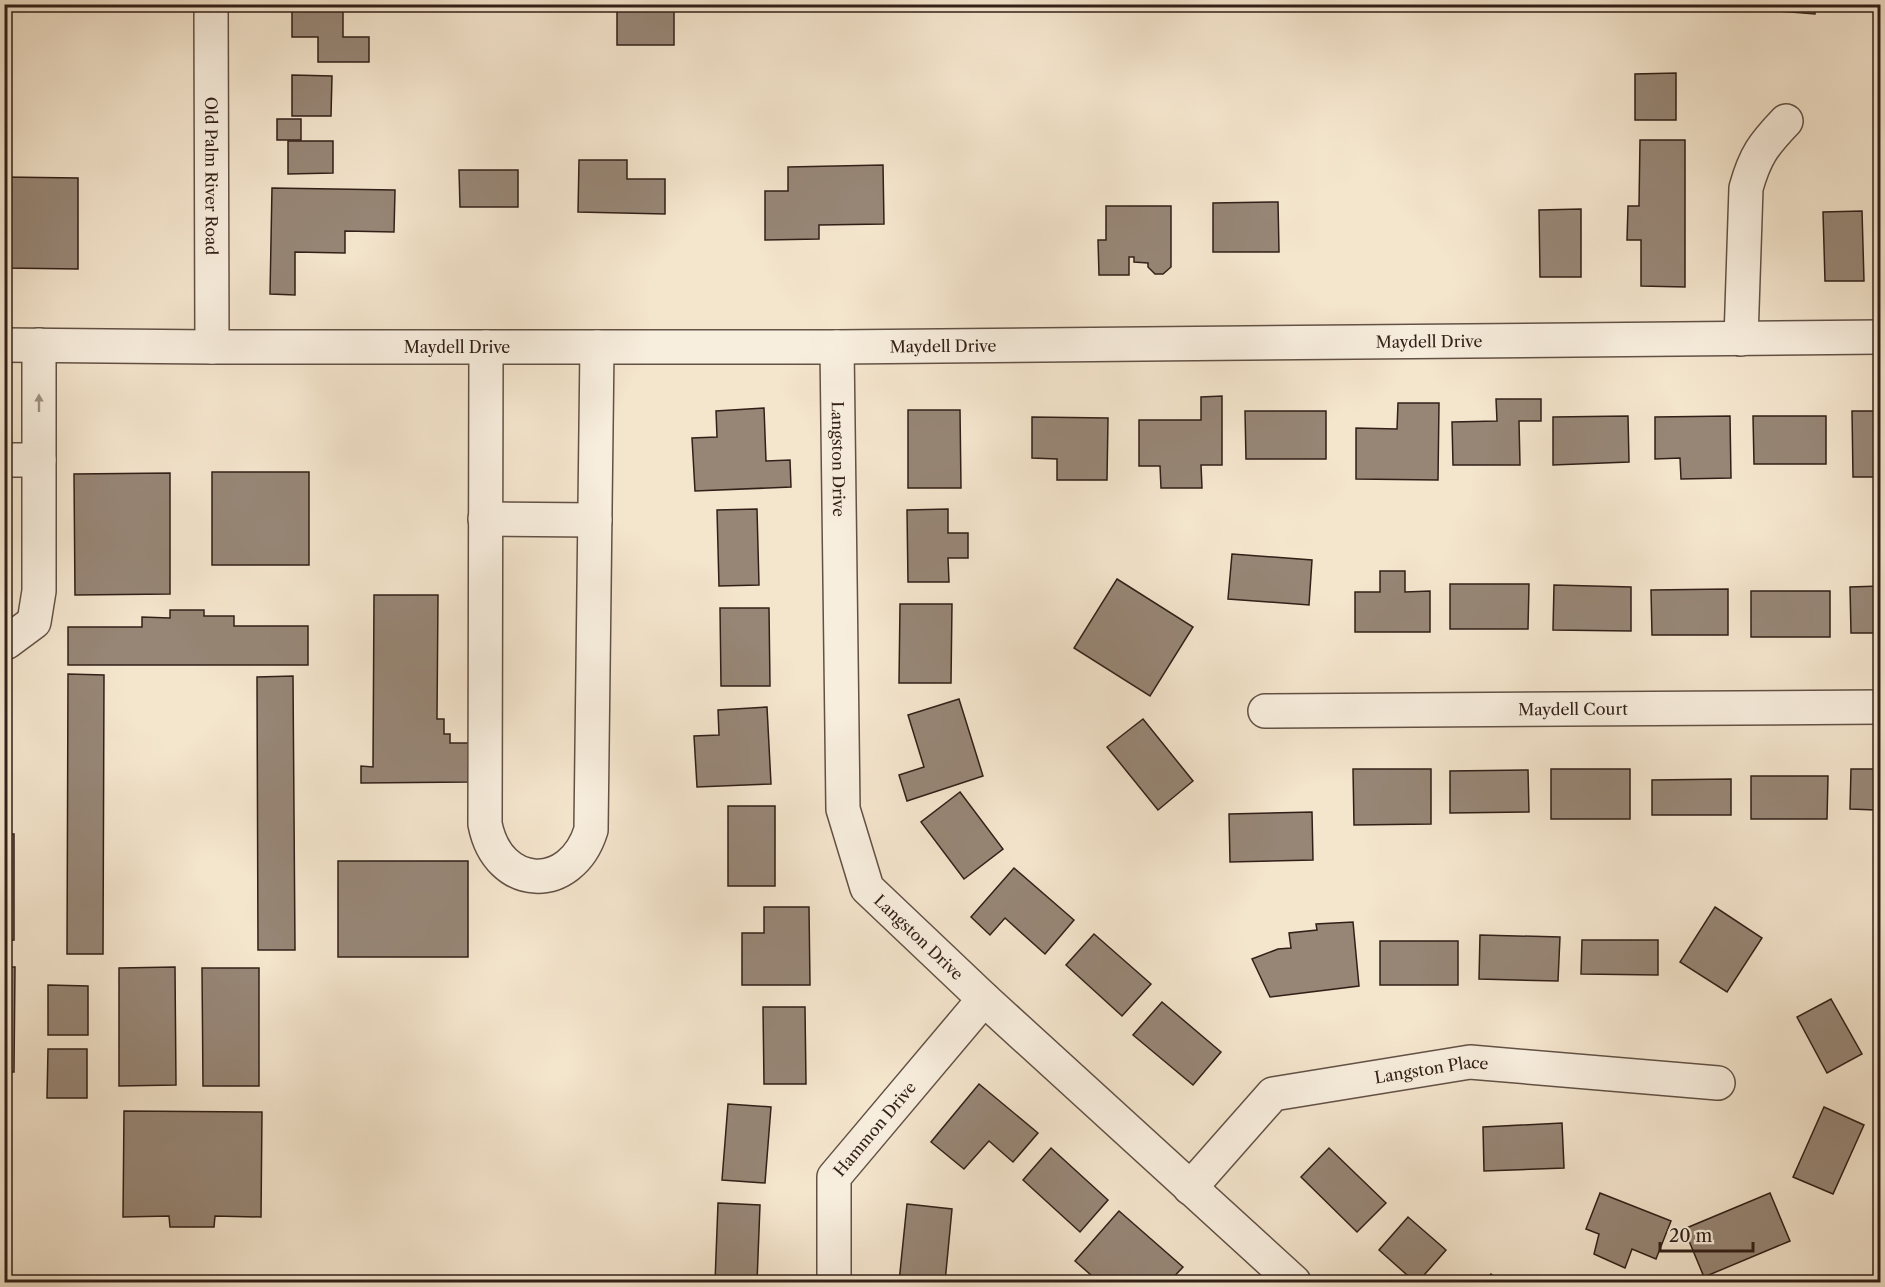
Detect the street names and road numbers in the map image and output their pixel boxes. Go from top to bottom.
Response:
street label: Old Palm River Road [201,97,222,256]
street label: Maydell Drive [1376,331,1482,352]
street label: Maydell Drive [890,335,996,356]
street label: Maydell Drive [404,337,510,357]
street label: Langston Drive [828,401,849,517]
street label: Maydell Court [1518,699,1628,719]
street label: Langston Drive [870,890,968,984]
street label: Langston Place [1373,1052,1489,1087]
street label: Hammon Drive [829,1077,920,1180]

